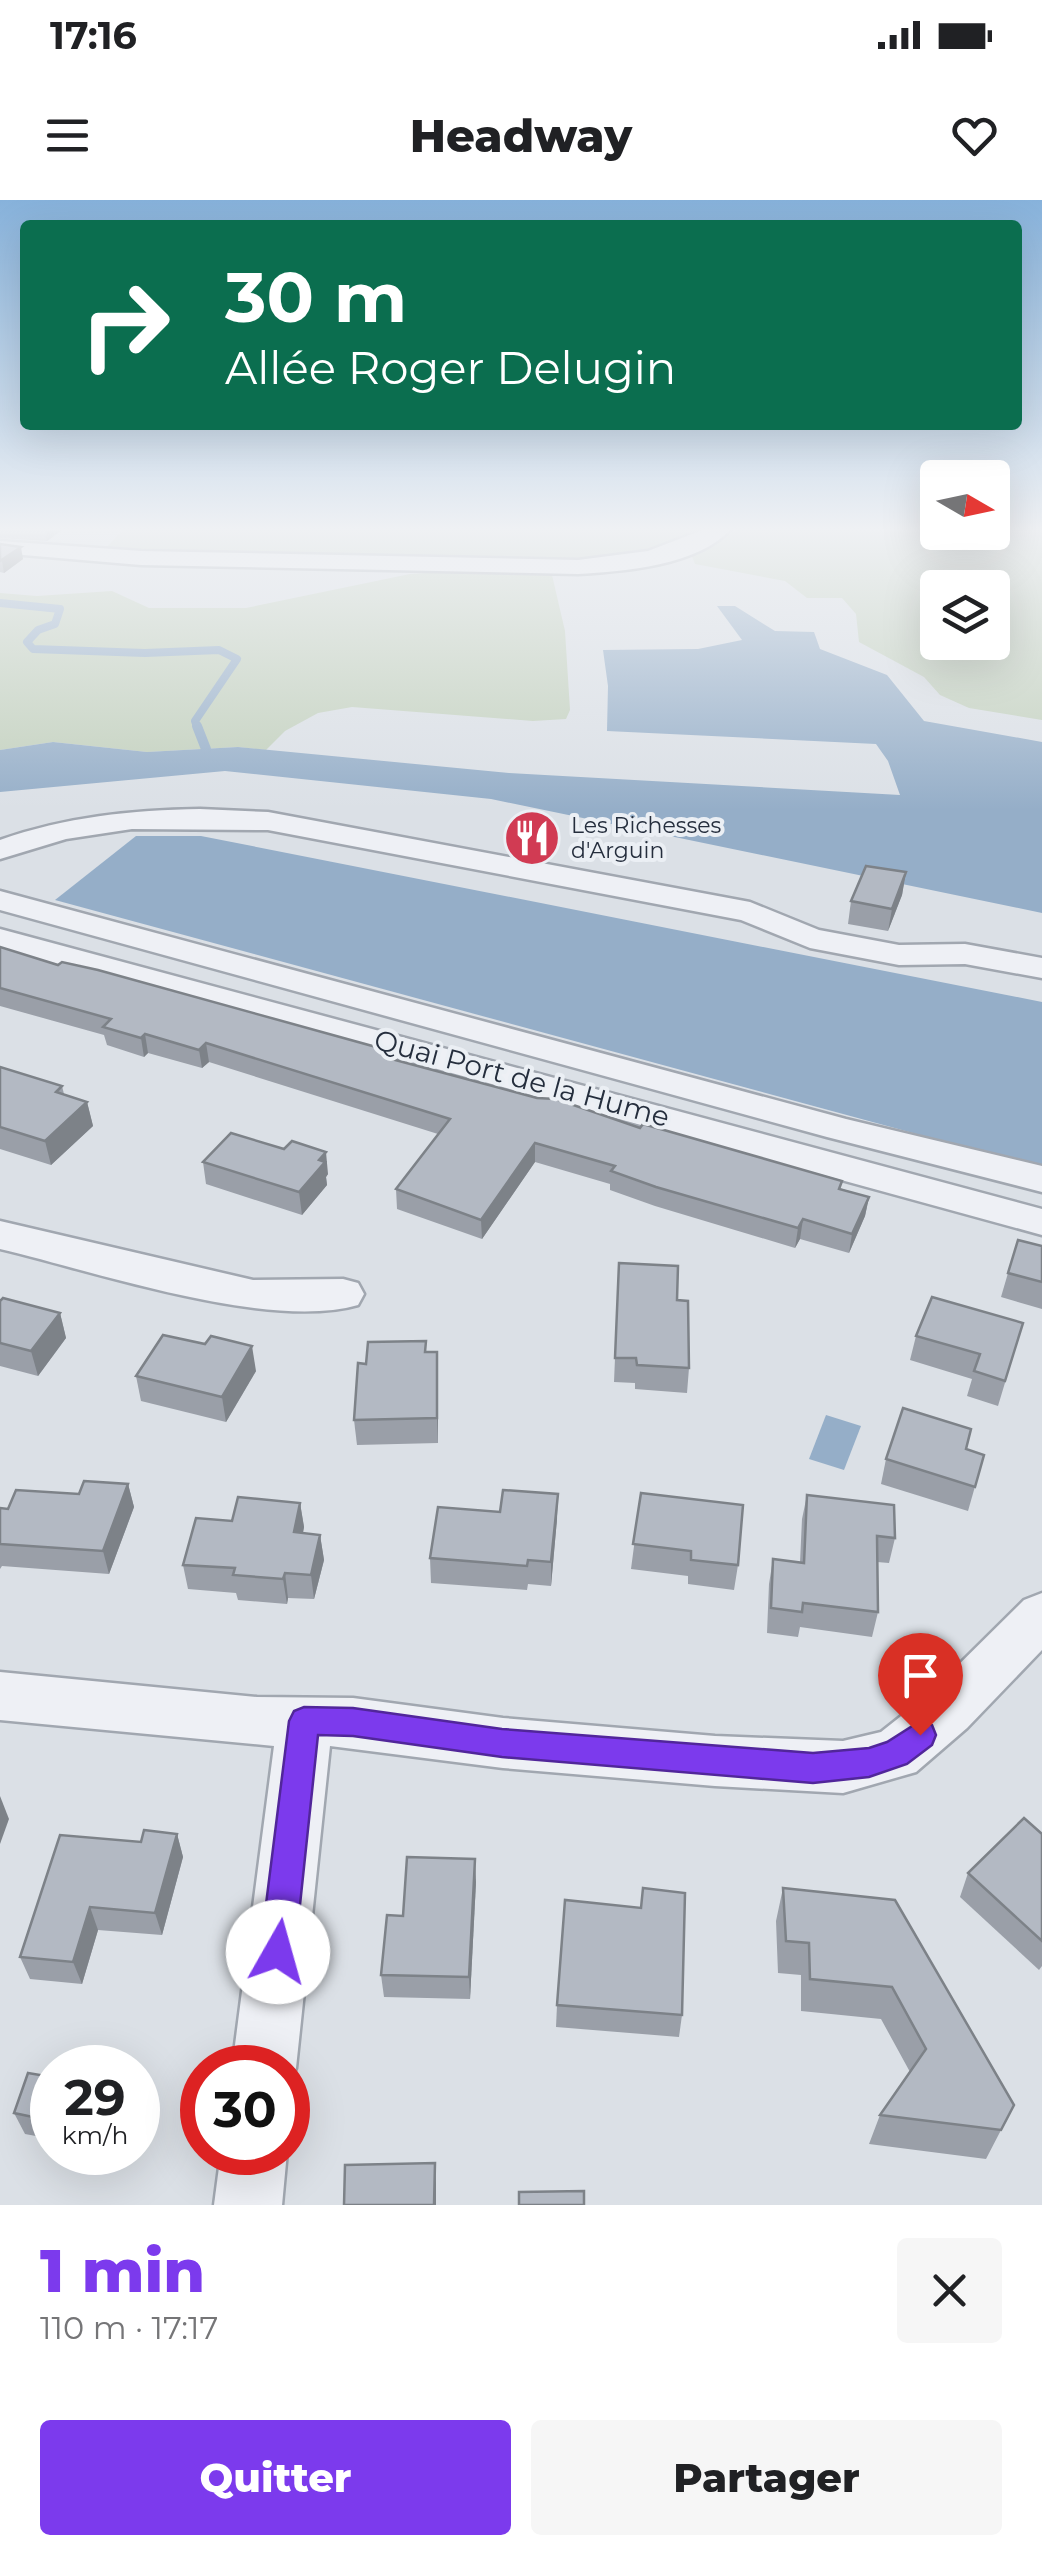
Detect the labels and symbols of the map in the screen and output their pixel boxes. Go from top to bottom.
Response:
north arrow [920,460,1010,550]
restaurant icon: Les Richesses d'Arguin [502,808,562,868]
place label: Les Richesses d'Arguin [571,812,722,864]
street label: Quai Port de la Hume [371,1022,673,1134]
pin [878,1633,963,1736]
position arrow [226,1900,330,2004]
speed limit sign: 30 [180,2045,310,2175]

